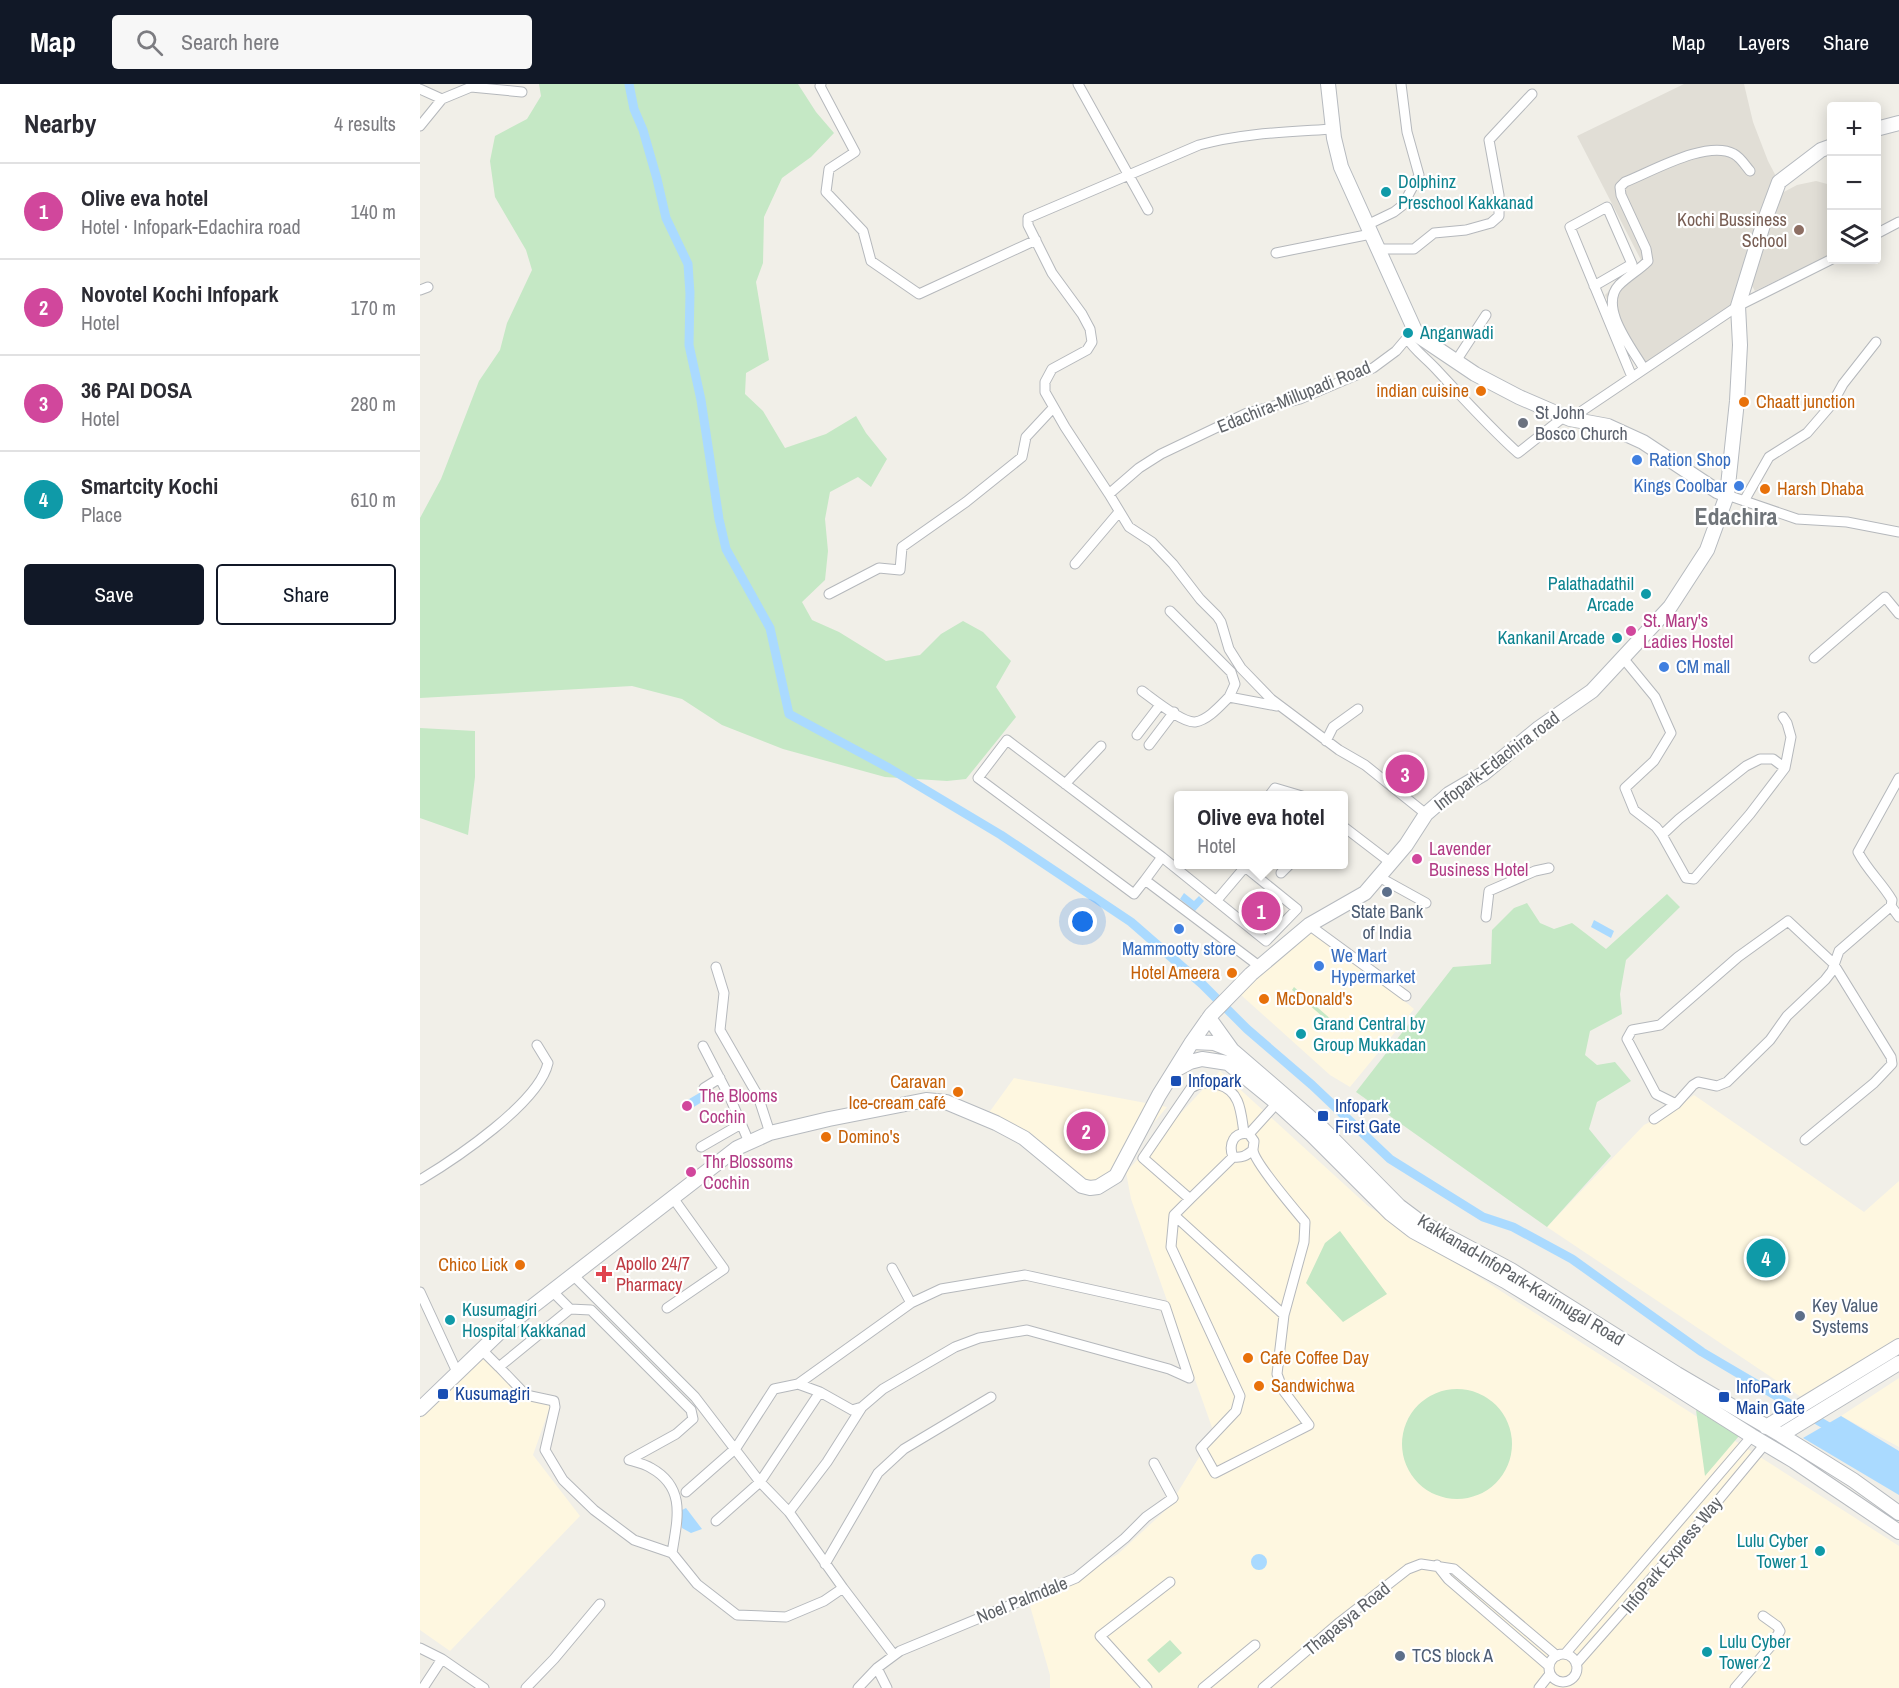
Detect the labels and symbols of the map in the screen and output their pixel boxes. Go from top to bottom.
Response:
place label: Dolphinz Preschool Kakkanad [1398,169,1533,215]
marker: Dolphinz Preschool Kakkanad [1379,185,1393,199]
place label: Kochi Bussiness School [1677,207,1787,253]
marker: Kochi Bussiness School [1792,223,1806,237]
place label: Anganwadi [1419,320,1494,345]
marker: Anganwadi [1401,326,1415,340]
street label: Edachira-Millupadi Road [1213,354,1374,439]
place label: indian cuisine [1376,378,1469,403]
marker: indian cuisine [1474,384,1488,398]
place label: Chaatt junction [1756,389,1855,414]
marker: Chaatt junction [1737,395,1751,409]
place label: St John Bosco Church [1535,400,1628,446]
marker: St John Bosco Church [1516,416,1530,430]
place label: Ration Shop [1649,447,1731,472]
marker: Ration Shop [1630,453,1644,467]
place label: Kings Coolbar [1633,473,1727,498]
place label: Harsh Dhaba [1777,476,1864,501]
marker: Kings Coolbar [1732,479,1746,493]
marker: Harsh Dhaba [1758,482,1772,496]
district label: Edachira [1694,500,1778,532]
place label: Palathadathil Arcade [1548,571,1634,617]
marker: Palathadathil Arcade [1639,587,1653,601]
place label: St. Mary's Ladies Hostel [1643,608,1733,654]
marker: St. Mary's Ladies Hostel [1624,624,1638,638]
place label: Kankanil Arcade [1498,625,1605,650]
marker: Kankanil Arcade [1610,631,1624,645]
place label: CM mall [1676,654,1730,679]
marker: CM mall [1657,660,1671,674]
street label: Infopark-Edachira road [1429,705,1565,816]
pin: 3 [1386,752,1424,796]
place label: Lavender Business Hotel [1429,836,1528,882]
marker: Lavender Business Hotel [1410,852,1424,866]
marker: State Bank of India [1380,885,1394,899]
pin: 1 [1242,888,1280,934]
place label: State Bank of India [1351,899,1424,945]
your location [1068,907,1097,936]
marker: Mammootty store [1172,922,1186,936]
place label: Mammootty store [1122,936,1236,961]
place label: We Mart Hypermarket [1331,943,1415,989]
marker: We Mart Hypermarket [1312,959,1326,973]
place label: Hotel Ameera [1131,960,1220,985]
marker: Hotel Ameera [1225,966,1239,980]
place label: McDonald's [1276,986,1353,1011]
marker: McDonald's [1257,992,1271,1006]
place label: Grand Central by Group Mukkadan [1313,1011,1426,1057]
marker: Grand Central by Group Mukkadan [1294,1027,1308,1041]
place label: Infopark [1188,1068,1242,1093]
place label: Caravan Ice-cream café [848,1069,946,1115]
marker: Infopark [1169,1074,1183,1088]
place label: The Blooms Cochin [699,1083,778,1129]
marker: Caravan Ice-cream café [951,1085,965,1099]
place label: Infopark First Gate [1335,1093,1401,1139]
marker: The Blooms Cochin [680,1099,694,1113]
pin: 2 [1066,1108,1106,1154]
marker: Infopark First Gate [1316,1109,1330,1123]
place label: Domino's [838,1124,900,1149]
marker: Domino's [819,1130,833,1144]
place label: Thr Blossoms Cochin [703,1149,793,1195]
marker: Thr Blossoms Cochin [684,1165,698,1179]
street label: Kakkanad-InfoPark-Karimugal Road [1413,1208,1629,1351]
pin: 4 [1746,1236,1786,1280]
place label: Apollo 24/7 Pharmacy [615,1251,690,1297]
place label: Chico Lick [438,1252,509,1277]
marker: Chico Lick [513,1258,527,1272]
marker: Apollo 24/7 Pharmacy [597,1267,611,1281]
place label: Key Value Systems [1812,1293,1878,1339]
place label: Kusumagiri Hospital Kakkanad [462,1297,586,1343]
marker: Key Value Systems [1793,1309,1807,1323]
marker: Kusumagiri Hospital Kakkanad [443,1313,457,1327]
place label: Cafe Coffee Day [1260,1345,1369,1370]
marker: Cafe Coffee Day [1241,1351,1255,1365]
place label: Sandwichwa [1271,1373,1355,1398]
place label: InfoPark Main Gate [1736,1374,1805,1420]
marker: Sandwichwa [1252,1379,1266,1393]
place label: Kusumagiri [455,1381,530,1406]
marker: Kusumagiri [436,1387,450,1401]
marker: InfoPark Main Gate [1717,1390,1731,1404]
street label: InfoPark Express Way [1615,1490,1728,1618]
place label: Lulu Cyber Tower 1 [1737,1528,1809,1574]
marker: Lulu Cyber Tower 1 [1813,1544,1827,1558]
street label: Noel Palmdale [973,1570,1071,1629]
street label: Thapasya Road [1298,1576,1395,1661]
place label: Lulu Cyber Tower 2 [1719,1629,1790,1675]
place label: TCS block A [1412,1643,1493,1668]
marker: Lulu Cyber Tower 2 [1700,1645,1714,1659]
marker: TCS block A [1393,1649,1407,1663]

